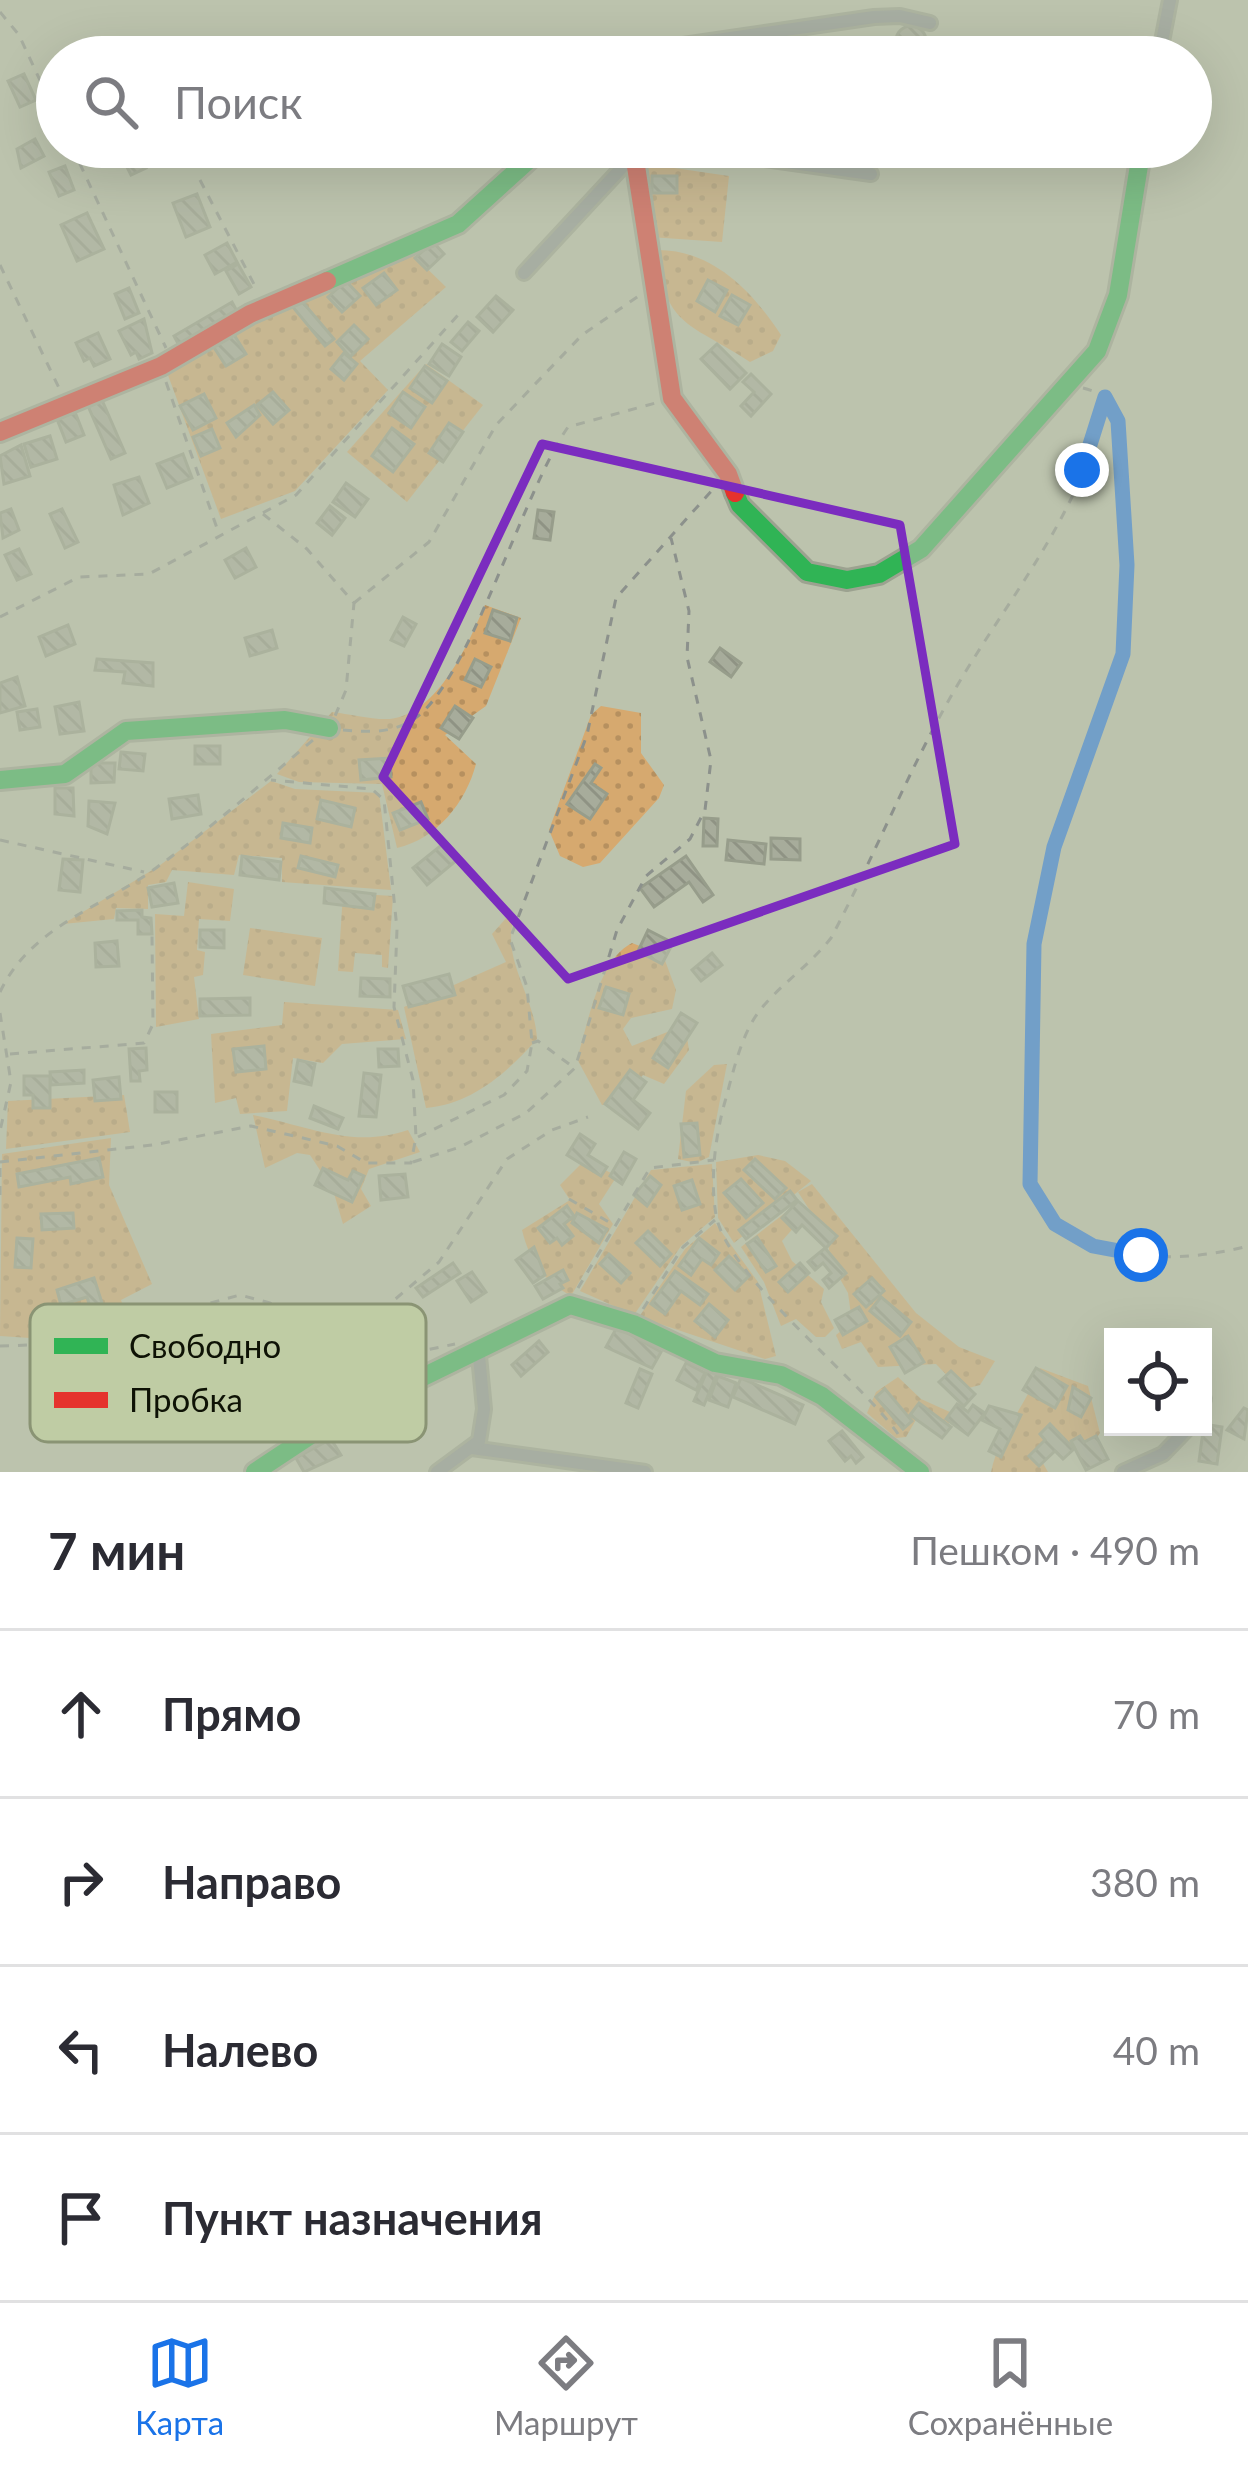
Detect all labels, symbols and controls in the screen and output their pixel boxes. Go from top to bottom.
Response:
search box [36,36,1212,168]
icon: search [78,69,144,135]
text: Поиск [174,75,303,129]
route end [1055,443,1109,497]
route start [1114,1228,1168,1282]
legend [30,1304,426,1442]
text: Свободно [129,1325,281,1365]
map controls [1104,1328,1212,1436]
button: locate [1104,1328,1212,1436]
text: Пробка [129,1379,243,1419]
text: 7 мин [48,1520,185,1581]
text: Пешком · 490 m [910,1527,1200,1573]
icon: ahead [48,1681,114,1747]
text: Прямо [162,1687,301,1741]
text: 70 m [1113,1691,1200,1737]
icon: right [48,1849,114,1915]
text: Направо [162,1855,341,1909]
text: 380 m [1090,1859,1200,1905]
icon: left [48,2017,114,2083]
text: Налево [162,2023,318,2077]
text: 40 m [1113,2027,1200,2073]
icon: arrive [48,2185,114,2251]
text: Пункт назначения [162,2191,543,2245]
tab: Карта [135,2330,224,2442]
tab: Маршрут [494,2330,638,2442]
tab: Сохранённые [908,2330,1113,2442]

